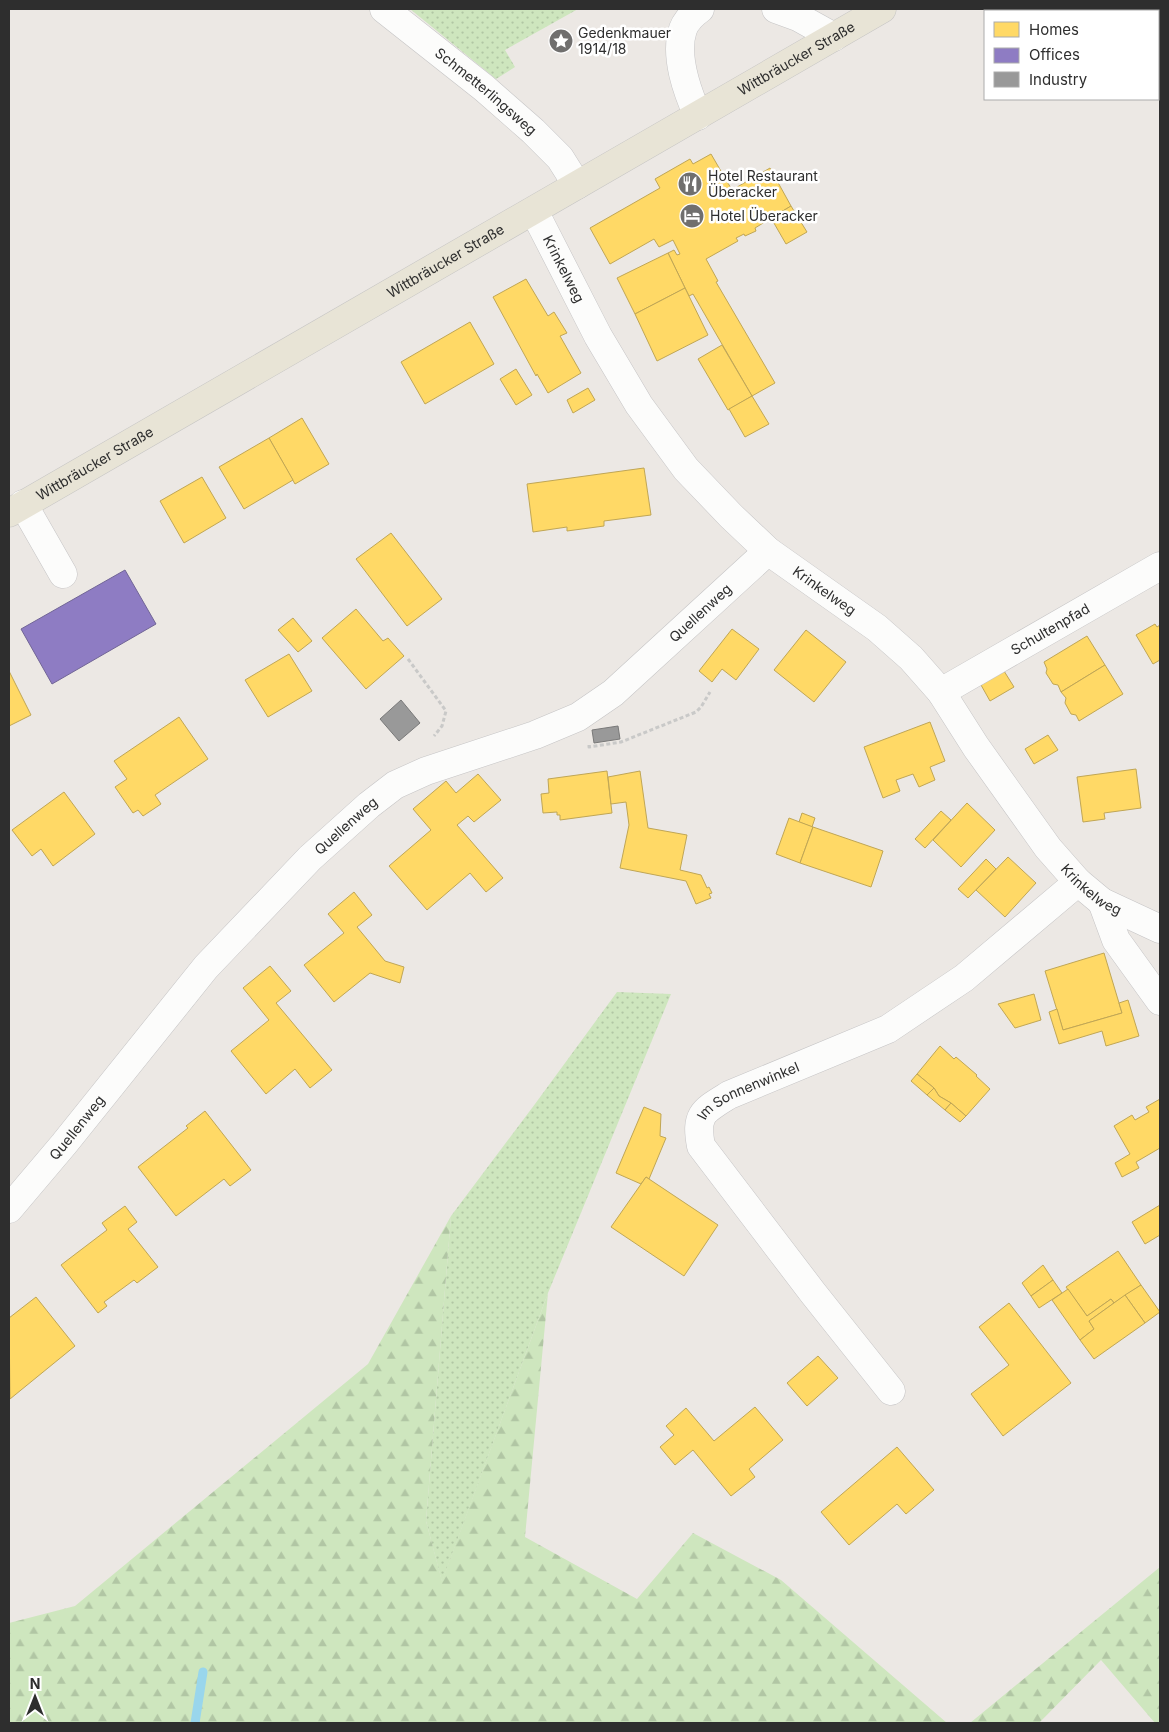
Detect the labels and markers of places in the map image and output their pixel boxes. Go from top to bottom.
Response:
place label: Gedenkmauer 1914/18 [578,24,671,57]
place icon: Gedenkmauer 1914/18 [548,28,574,54]
place label: Hotel Restaurant Überacker [708,167,818,200]
restaurant icon: Hotel Restaurant Überacker [677,171,703,197]
hotel icon: Hotel Überacker [679,203,705,229]
place label: Hotel Überacker [710,207,818,224]

